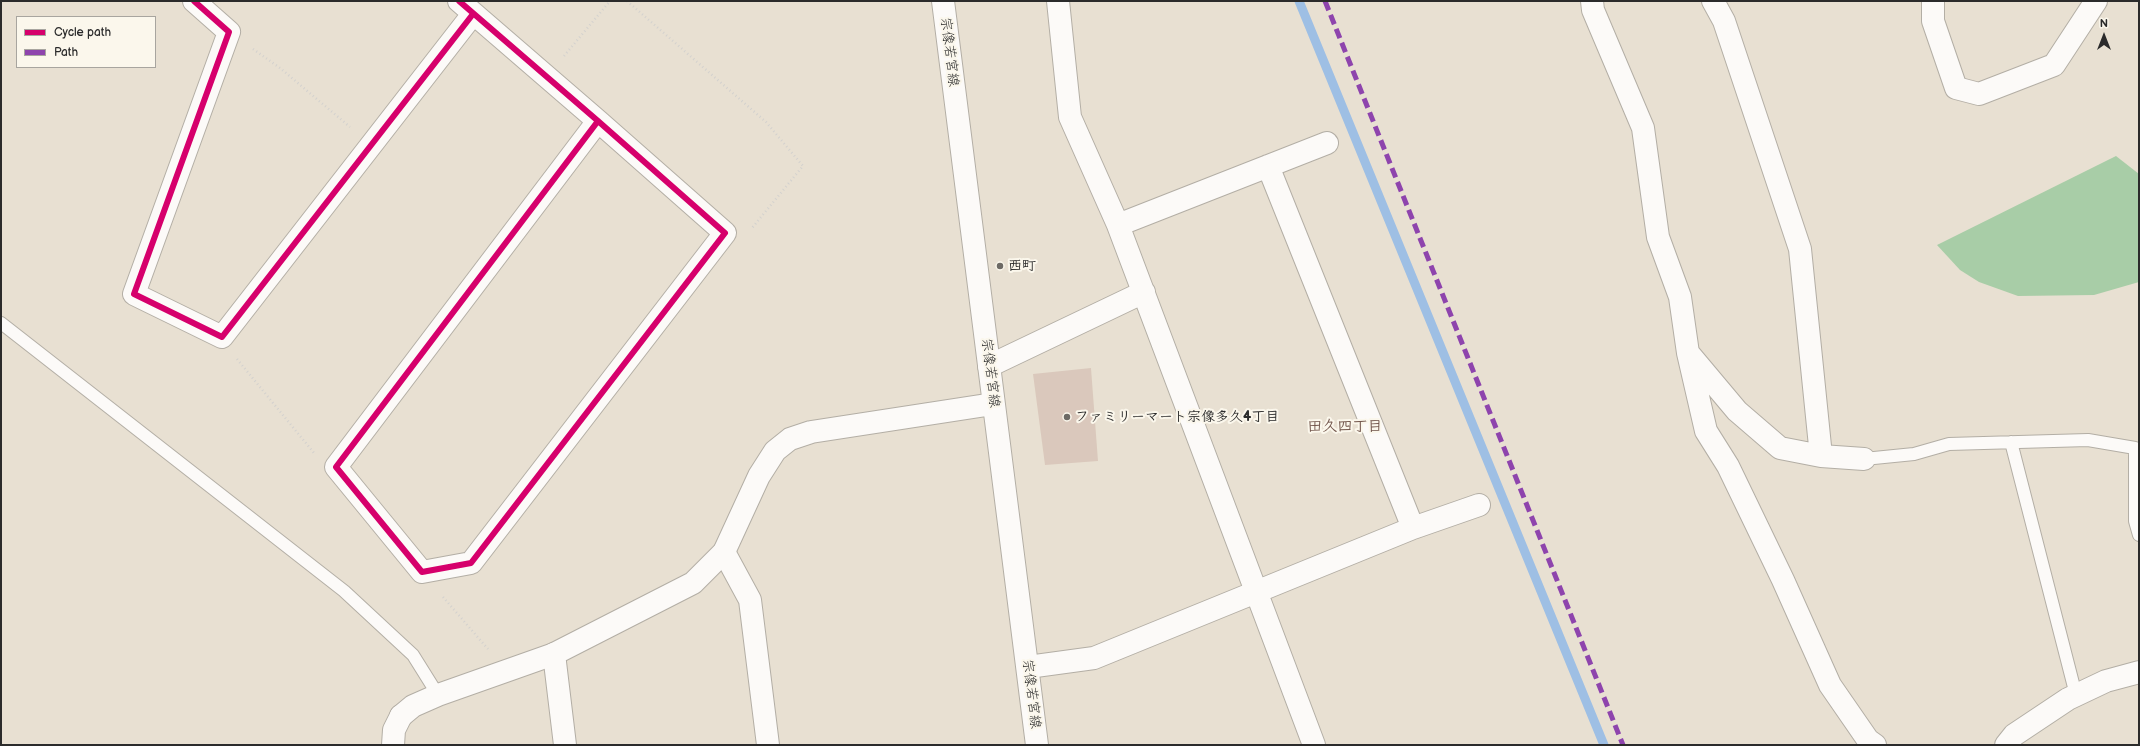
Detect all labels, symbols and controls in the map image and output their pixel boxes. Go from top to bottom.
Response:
legend [16,16,156,68]
street label: 宗像若宮線 [936,16,962,88]
north arrow [2084,16,2124,56]
text: N [2100,17,2108,30]
text: Cycle path [54,25,111,40]
text: Path [54,45,78,60]
place label: 西町 [1008,258,1036,274]
marker: 西町 [995,261,1005,271]
street label: 宗像若宮線 [977,337,1003,409]
place label: ファミリーマート宗像多久4丁目 [1075,409,1279,425]
marker: ファミリーマート宗像多久4丁目 [1062,412,1072,422]
district label: 田久四丁目 [1308,418,1382,436]
street label: 宗像若宮線 [1018,658,1044,730]

